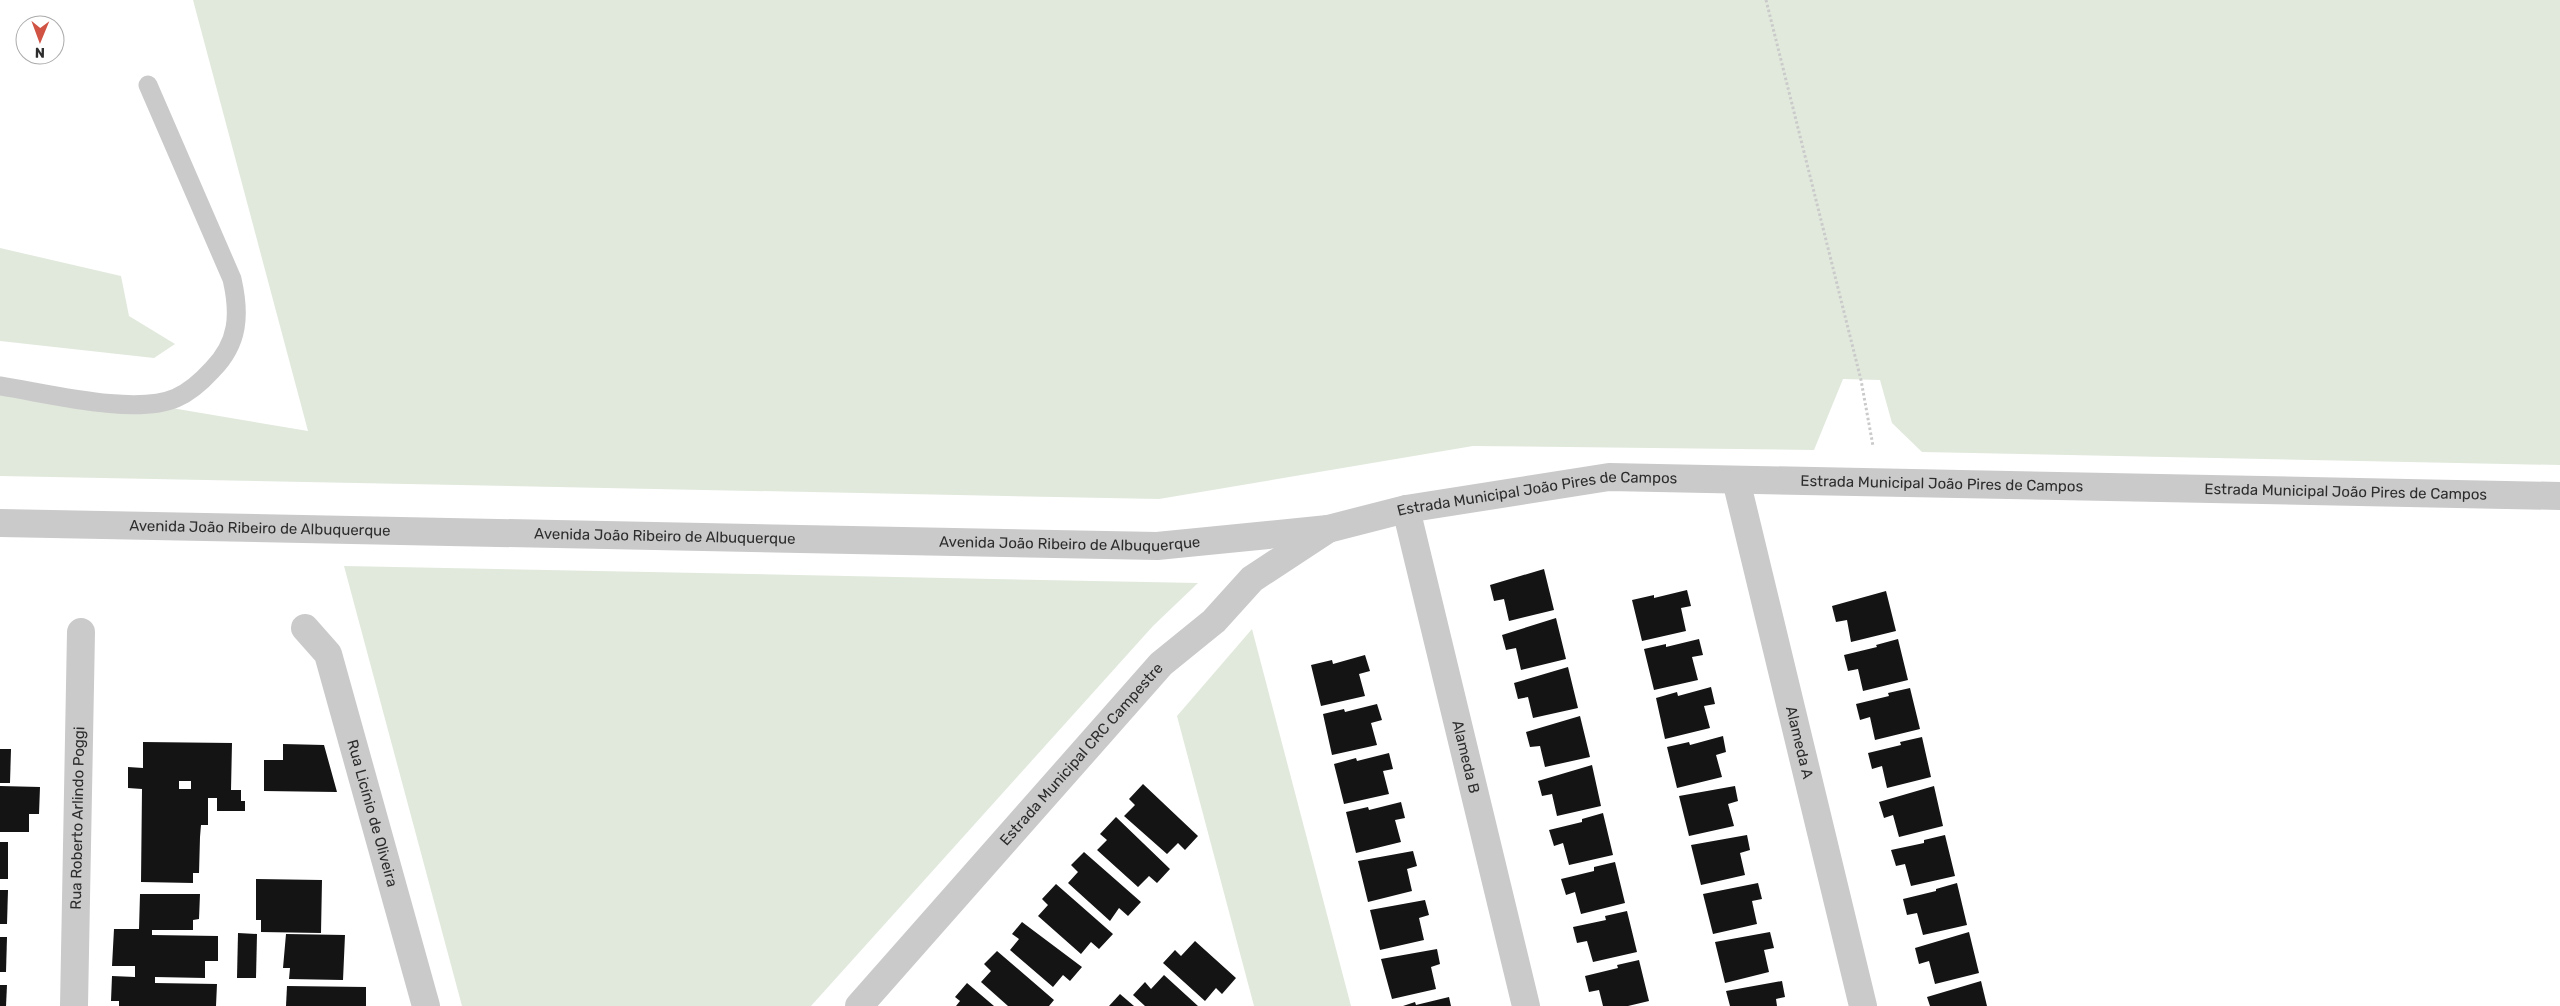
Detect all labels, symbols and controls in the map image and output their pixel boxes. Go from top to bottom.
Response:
north arrow [15,15,65,65]
text: N [35,44,45,61]
street label: Estrada Municipal João Pires de Campos [1395,468,1678,520]
street label: Estrada Municipal João Pires de Campos [1800,472,2084,495]
street label: Estrada Municipal João Pires de Campos [2204,480,2488,504]
street label: Avenida João Ribeiro de Albuquerque [129,517,391,540]
street label: Avenida João Ribeiro de Albuquerque [534,525,796,548]
street label: Avenida João Ribeiro de Albuquerque [939,533,1201,555]
street label: Estrada Municipal CRC Campestre [996,659,1167,849]
street label: Alameda A [1782,704,1817,781]
street label: Alameda B [1448,718,1483,795]
street label: Rua Roberto Arlindo Poggi [67,726,88,910]
street label: Rua Licínio de Oliveira [343,737,401,889]

